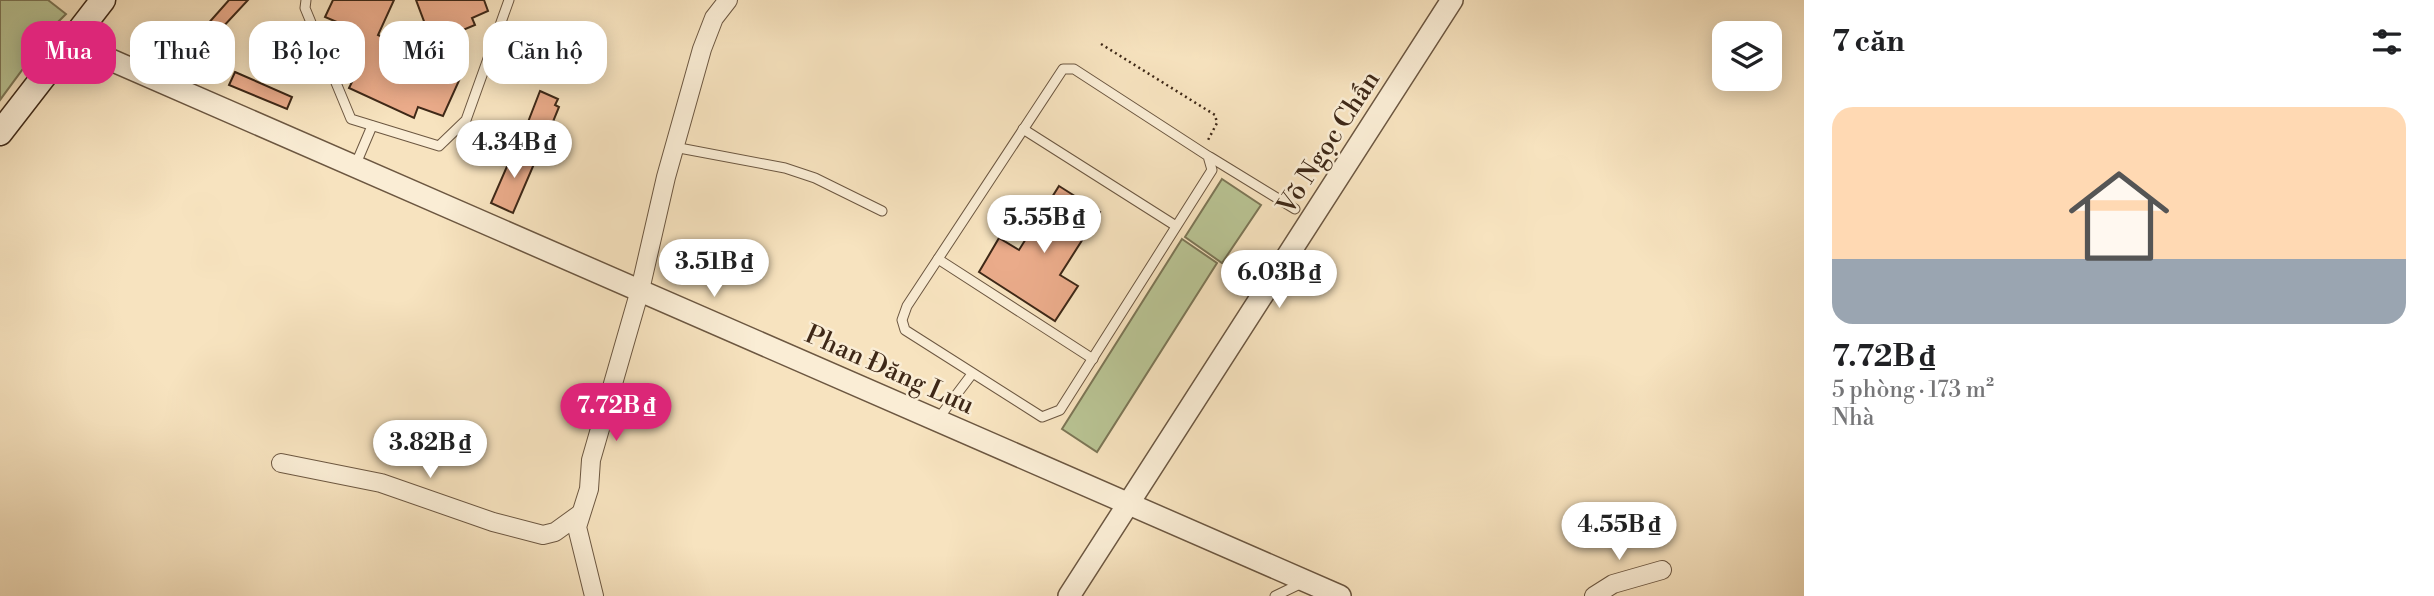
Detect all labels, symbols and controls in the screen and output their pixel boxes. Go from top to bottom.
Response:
chip: Mua [21,21,116,84]
chip: Thuê [130,21,235,84]
chip: Bộ lọc [249,21,365,84]
chip: Mới [379,21,469,84]
chip: Căn hộ [483,21,607,84]
map controls [1712,21,1782,91]
button: layers [1712,21,1782,91]
text: 7 căn [1832,23,1905,61]
icon: filters [2368,23,2406,61]
street label: Võ Ngọc Chấn [1270,65,1387,221]
pin: 4.34B ₫ [449,120,579,180]
text: 4.34B ₫ [472,129,556,157]
icon: home [2056,153,2182,279]
pin: 5.55B ₫ [979,196,1109,255]
text: 5.55B ₫ [1003,204,1085,232]
pin: 3.51B ₫ [649,240,779,299]
text: 3.51B ₫ [675,248,753,276]
pin: 6.03B ₫ [1214,250,1344,310]
text: 6.03B ₫ [1237,259,1321,287]
street label: Phan Đăng Lưu [800,318,979,422]
text: 7.72B ₫ [1832,338,1935,376]
text: 5 phòng · 173 m² [1832,376,1994,404]
pin: 7.72B ₫ [551,384,681,443]
text: 7.72B ₫ [576,392,656,420]
text: Nhà [1832,404,1874,432]
pin: 3.82B ₫ [365,420,495,480]
text: 3.82B ₫ [389,429,471,457]
pin: 4.55B ₫ [1554,503,1684,562]
text: 4.55B ₫ [1578,511,1660,539]

